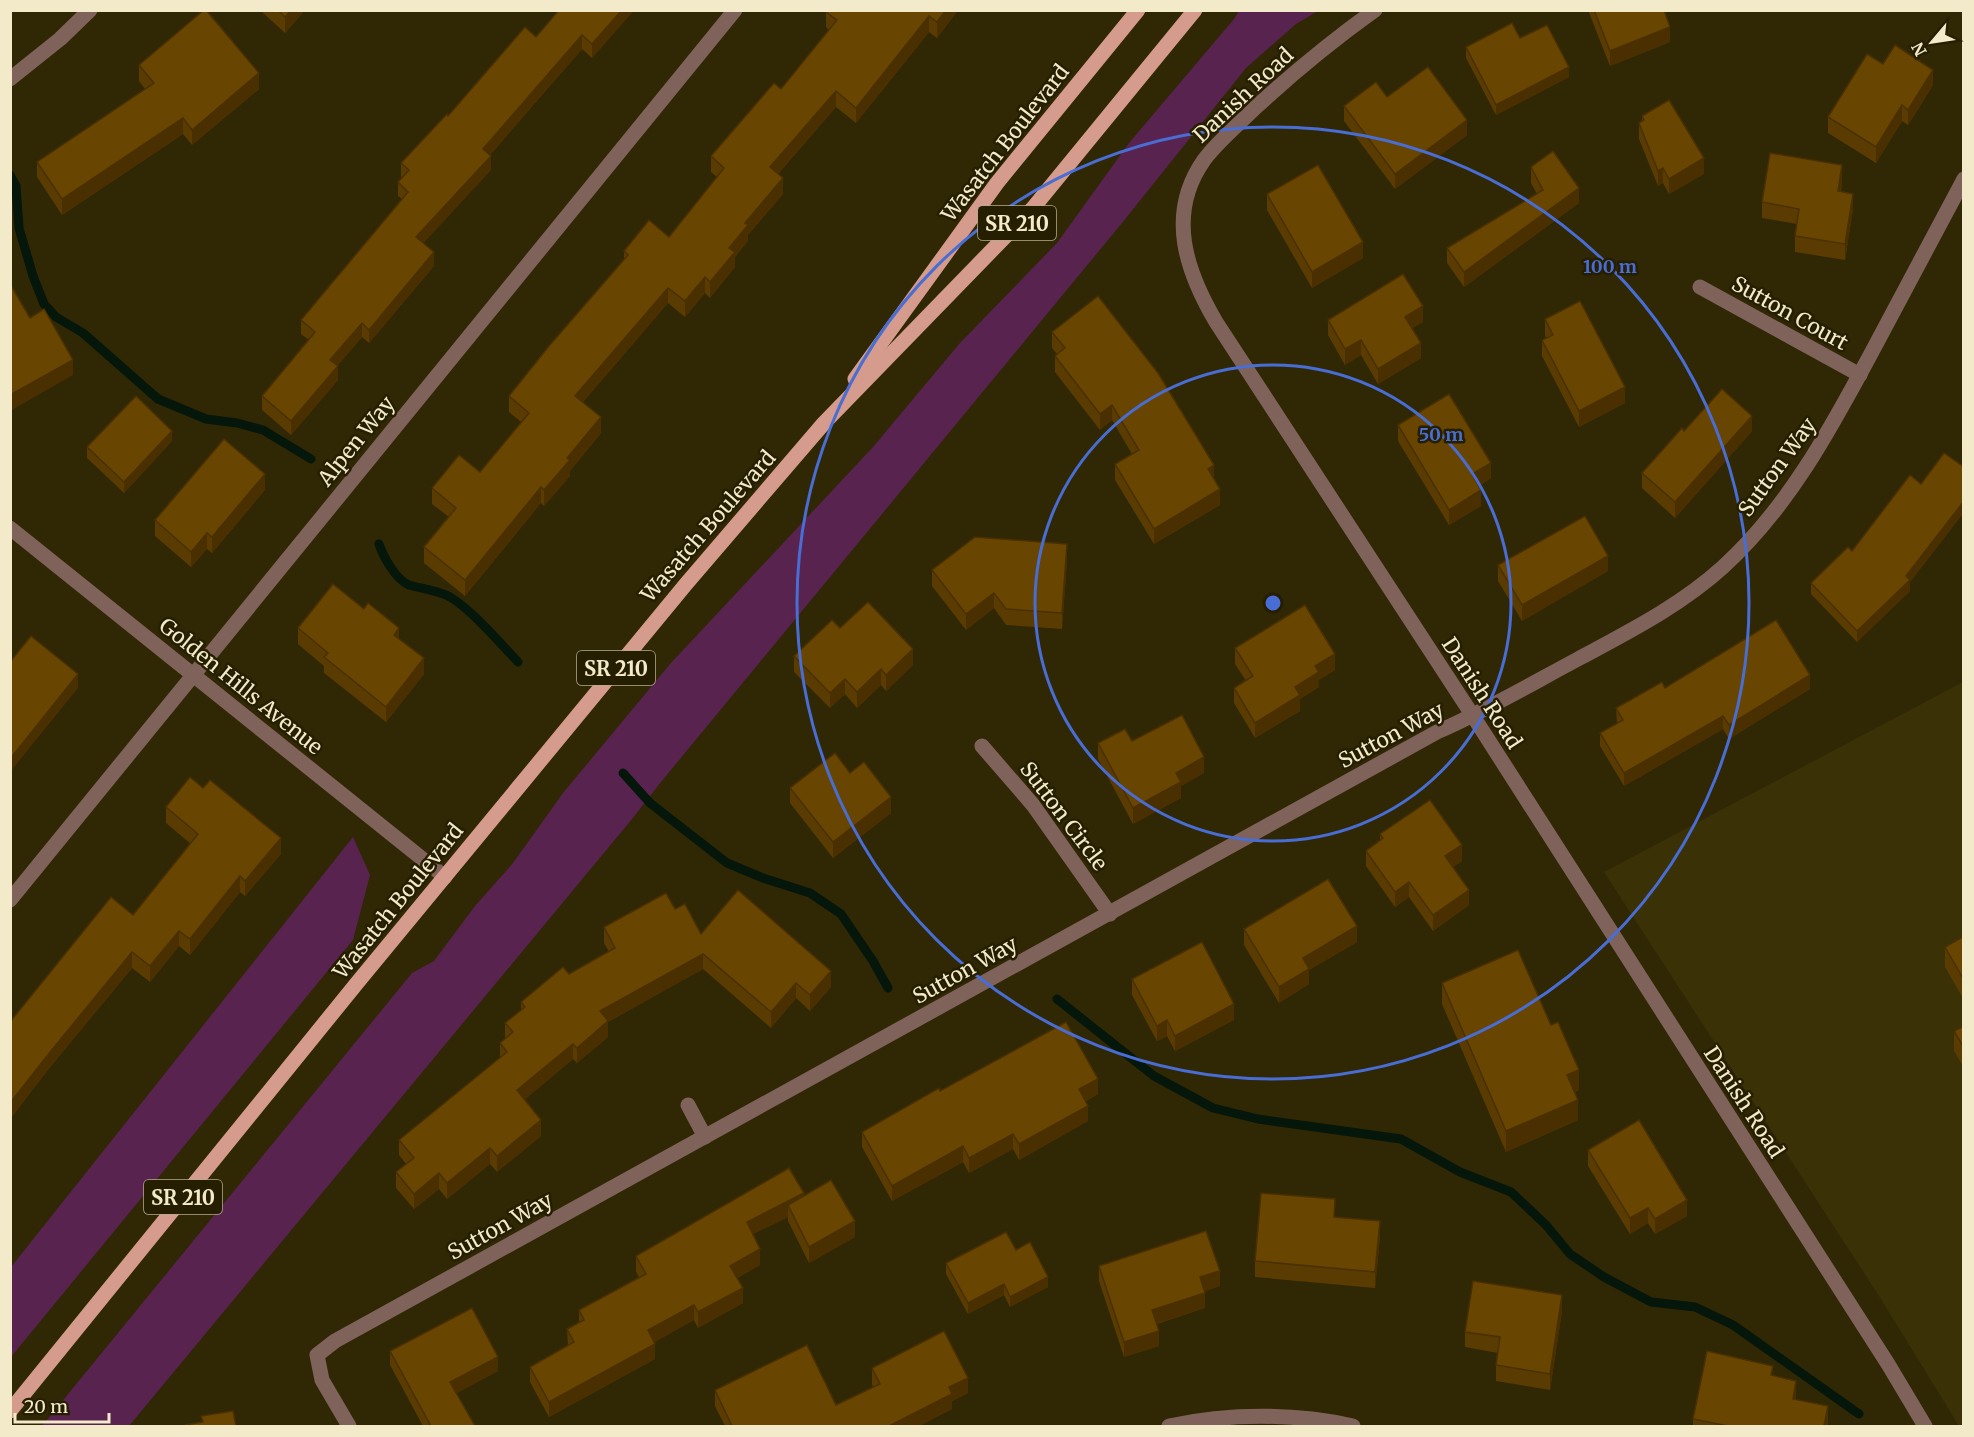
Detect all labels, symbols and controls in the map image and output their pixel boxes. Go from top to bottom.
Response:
north arrow [1902,12,1962,72]
text: N [1907,39,1931,60]
street label: Danish Road [1187,41,1299,148]
street label: Wasatch Boulevard [935,59,1075,228]
road number: SR 210 [978,206,1056,240]
text: 100 m [1583,255,1637,278]
street label: Sutton Court [1727,270,1853,356]
street label: Alpen Way [311,390,401,492]
street label: Sutton Way [1732,412,1822,522]
text: 50 m [1419,423,1463,446]
street label: Wasatch Boulevard [634,444,781,608]
centre of rings [1263,593,1283,613]
street label: Golden Hills Avenue [154,612,328,760]
street label: Danish Road [1436,632,1528,754]
road number: SR 210 [577,651,655,685]
street label: Sutton Way [1334,696,1449,774]
street label: Sutton Circle [1014,756,1114,876]
street label: Wasatch Boulevard [326,818,469,985]
street label: Sutton Way [908,930,1023,1010]
street label: Danish Road [1698,1041,1790,1163]
road number: SR 210 [144,1180,222,1214]
street label: Sutton Way [443,1186,558,1266]
scale bar [15,1386,110,1424]
text: 20 m [24,1395,68,1418]

